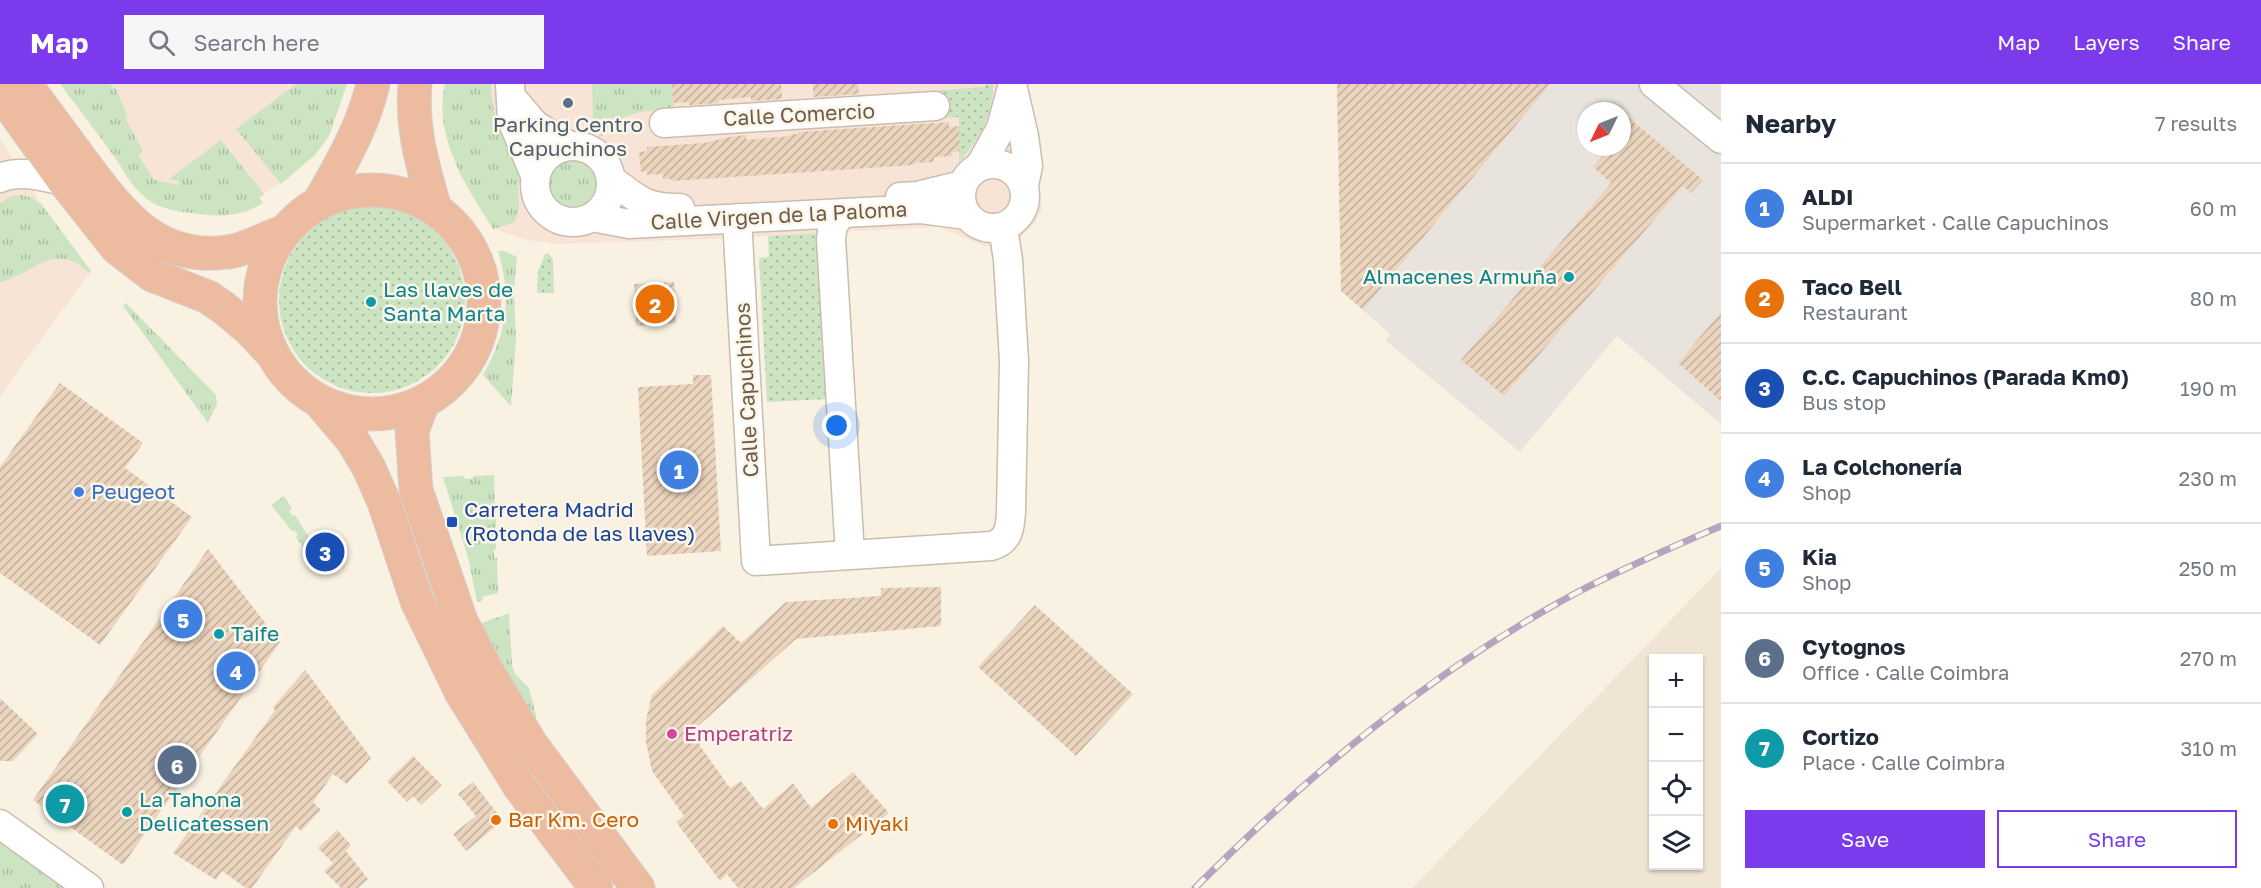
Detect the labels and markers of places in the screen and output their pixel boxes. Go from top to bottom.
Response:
marker: Parking Centro Capuchinos [561,96,575,110]
place label: Parking Centro Capuchinos [493,111,643,161]
place label: Almacenes Armuña [1363,263,1557,289]
marker: Almacenes Armuña [1562,270,1576,284]
place label: Las llaves de Santa Marta [383,276,513,326]
pin: 2 [636,282,674,326]
marker: Las llaves de Santa Marta [364,295,378,309]
pin: 1 [660,448,698,492]
place label: Peugeot [91,478,176,504]
marker: Peugeot [72,485,86,499]
place label: Carretera Madrid (Rotonda de las llaves) [464,496,695,546]
marker: Carretera Madrid (Rotonda de las llaves) [445,515,459,529]
pin: 3 [306,530,344,574]
pin: 5 [164,596,202,642]
place label: Taife [231,620,279,646]
marker: Taife [212,627,226,641]
pin: 4 [216,648,256,694]
place label: Emperatriz [684,720,793,746]
marker: Emperatriz [665,727,679,741]
pin: 6 [158,742,196,788]
pin: 7 [46,782,84,826]
place label: La Tahona Delicatessen [139,786,269,836]
marker: La Tahona Delicatessen [120,805,134,819]
place label: Bar Km. Cero [508,806,639,832]
place label: Miyaki [845,810,909,836]
marker: Bar Km. Cero [489,813,503,827]
marker: Miyaki [826,817,840,831]

